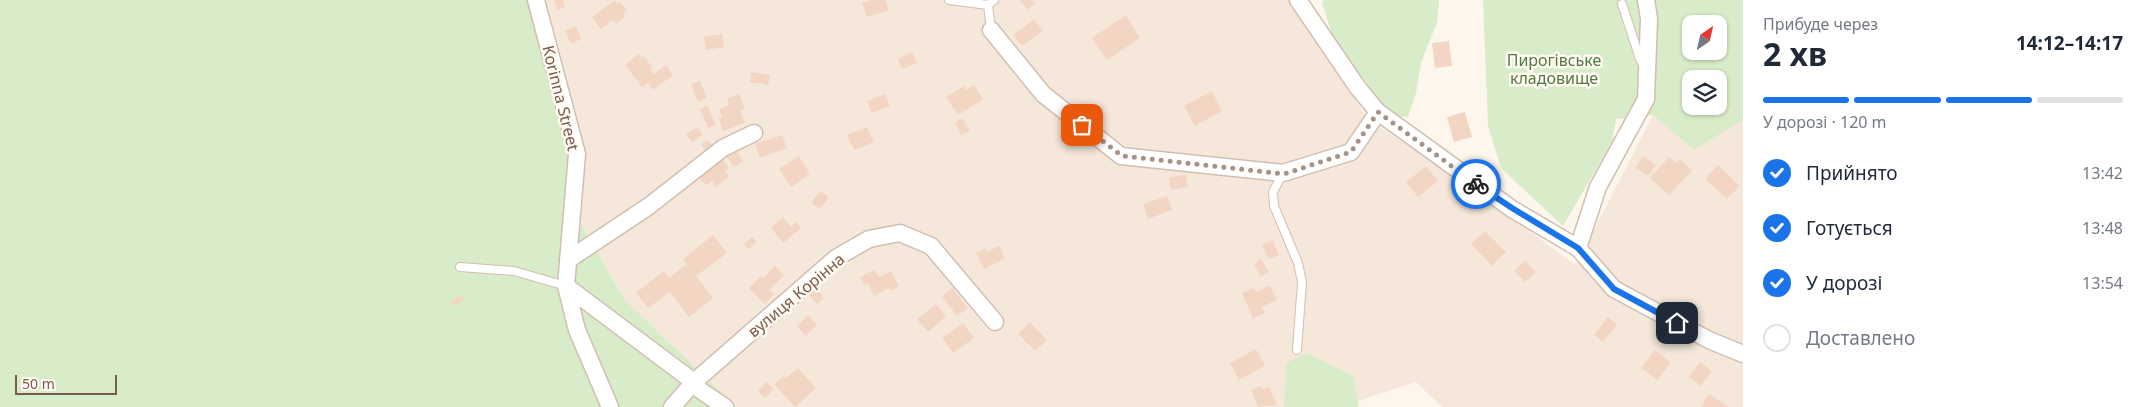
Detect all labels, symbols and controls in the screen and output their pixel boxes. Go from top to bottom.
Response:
text: Прибуде через [1763,13,1878,35]
north arrow [1682,15,1728,60]
map controls [1682,15,1727,115]
text: 14:12–14:17 [2016,30,2123,56]
text: 2 хв [1763,32,1827,75]
street label: Korinna Street [537,43,585,153]
park label: Пирогівське кладовище [1507,49,1602,89]
button: layers [1682,70,1727,115]
pin [1061,104,1103,146]
icon: bag [1068,111,1096,139]
text: У дорозі · 120 m [1763,111,1887,133]
courier [1451,159,1501,209]
icon: check [1763,159,1791,187]
text: Прийнято [1806,160,1898,186]
text: 13:42 [2082,162,2123,184]
icon: bike [1462,170,1490,198]
icon: check [1763,214,1791,242]
text: Готується [1806,215,1893,241]
text: 13:48 [2082,217,2123,239]
street label: вулиця Корінна [743,248,849,342]
icon: check [1763,269,1791,297]
text: У дорозі [1806,270,1882,296]
text: 13:54 [2082,272,2123,294]
pin [1656,302,1698,344]
icon: home [1663,309,1691,337]
text: Доставлено [1806,325,1915,351]
scale bar [15,372,118,395]
text: 50 m [22,374,55,393]

